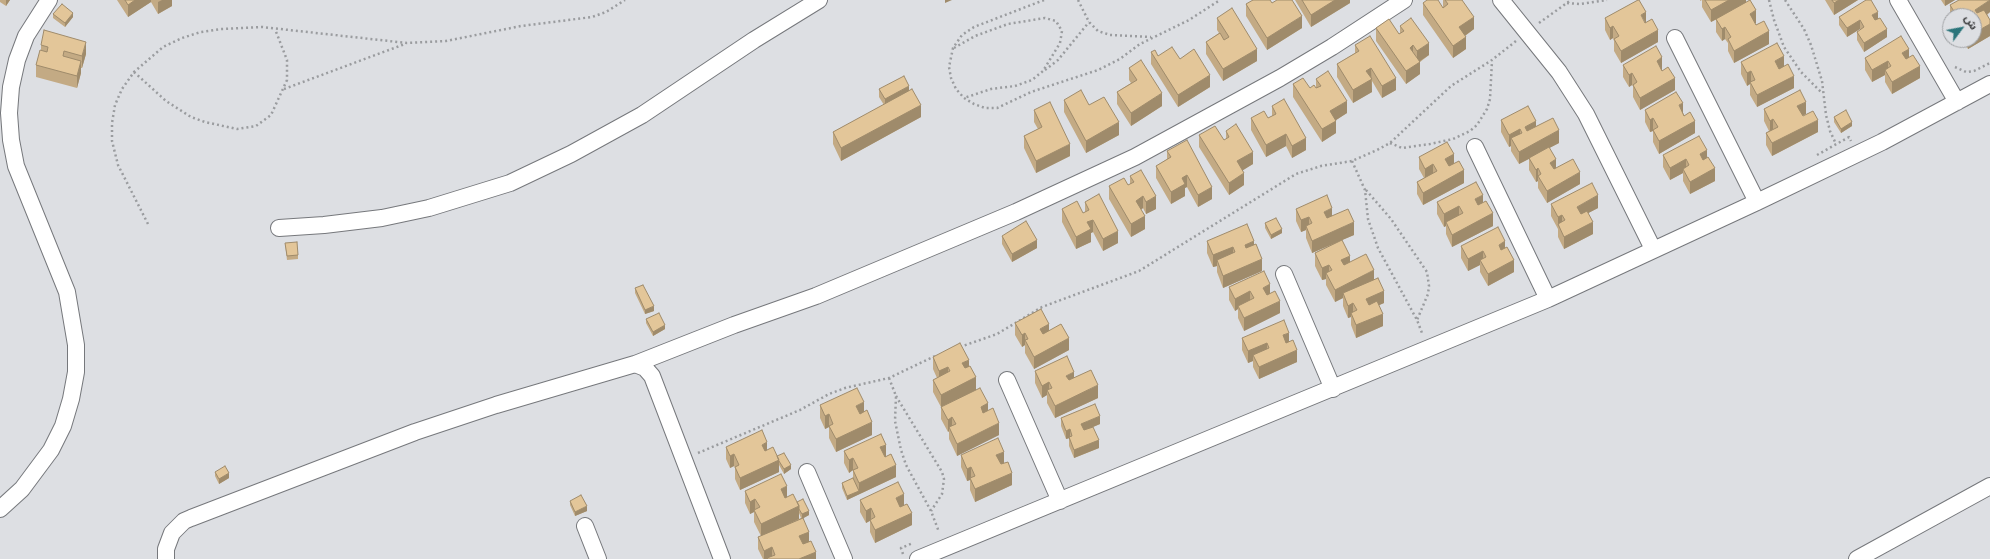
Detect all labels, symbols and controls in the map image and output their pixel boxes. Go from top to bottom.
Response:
north arrow [1942,8,1982,48]
text: ش [1962,12,1981,32]

